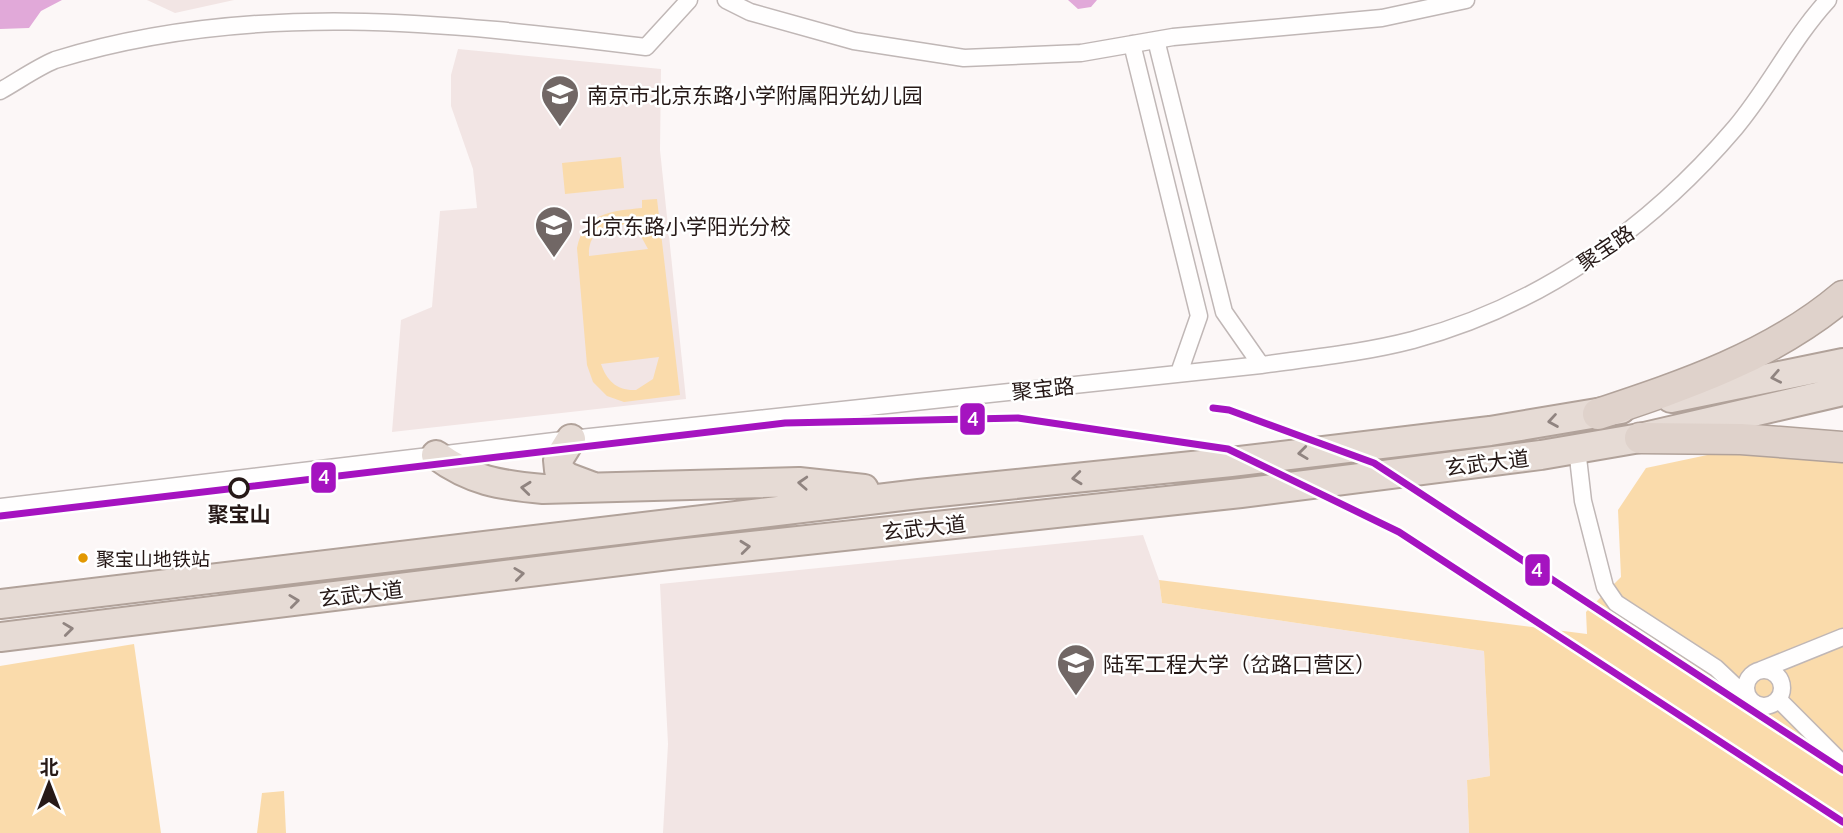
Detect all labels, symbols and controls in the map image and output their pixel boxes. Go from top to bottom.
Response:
school or university icon: 南京市北京东路小学附属阳光幼儿园 [539,73,581,128]
place label: 南京市北京东路小学附属阳光幼儿园 [587,82,923,107]
school or university icon: 北京东路小学阳光分校 [533,204,575,259]
place label: 北京东路小学阳光分校 [581,213,791,238]
street label: 聚宝路 [1572,219,1638,275]
one-way arrow [1770,368,1782,383]
street label: 聚宝路 [1010,372,1076,404]
line badge: 4 [959,402,986,436]
text: 4 [967,407,979,430]
one-way arrow [1547,413,1559,428]
street label: 玄武大道 [1444,444,1530,480]
one-way arrow [1297,446,1309,461]
line badge: 4 [310,461,337,494]
text: 4 [318,465,330,488]
one-way arrow [1071,470,1082,485]
one-way arrow [797,476,808,491]
marker: 聚宝山 [229,478,249,498]
one-way arrow [521,480,532,495]
place label: 聚宝山 [208,501,271,526]
street label: 玄武大道 [881,510,967,544]
one-way arrow [740,540,751,555]
place label: 聚宝山地铁站 [96,547,210,570]
marker: 聚宝山地铁站 [76,551,90,565]
line badge: 4 [1524,553,1551,587]
text: 4 [1531,558,1543,581]
one-way arrow [514,566,525,581]
street label: 玄武大道 [318,575,404,611]
one-way arrow [288,594,299,609]
one-way arrow [62,621,74,636]
school or university icon: 陆军工程大学（岔路口营区） [1055,642,1097,697]
place label: 陆军工程大学（岔路口营区） [1103,651,1376,676]
north arrow [14,749,84,819]
text: 北 [39,755,59,778]

